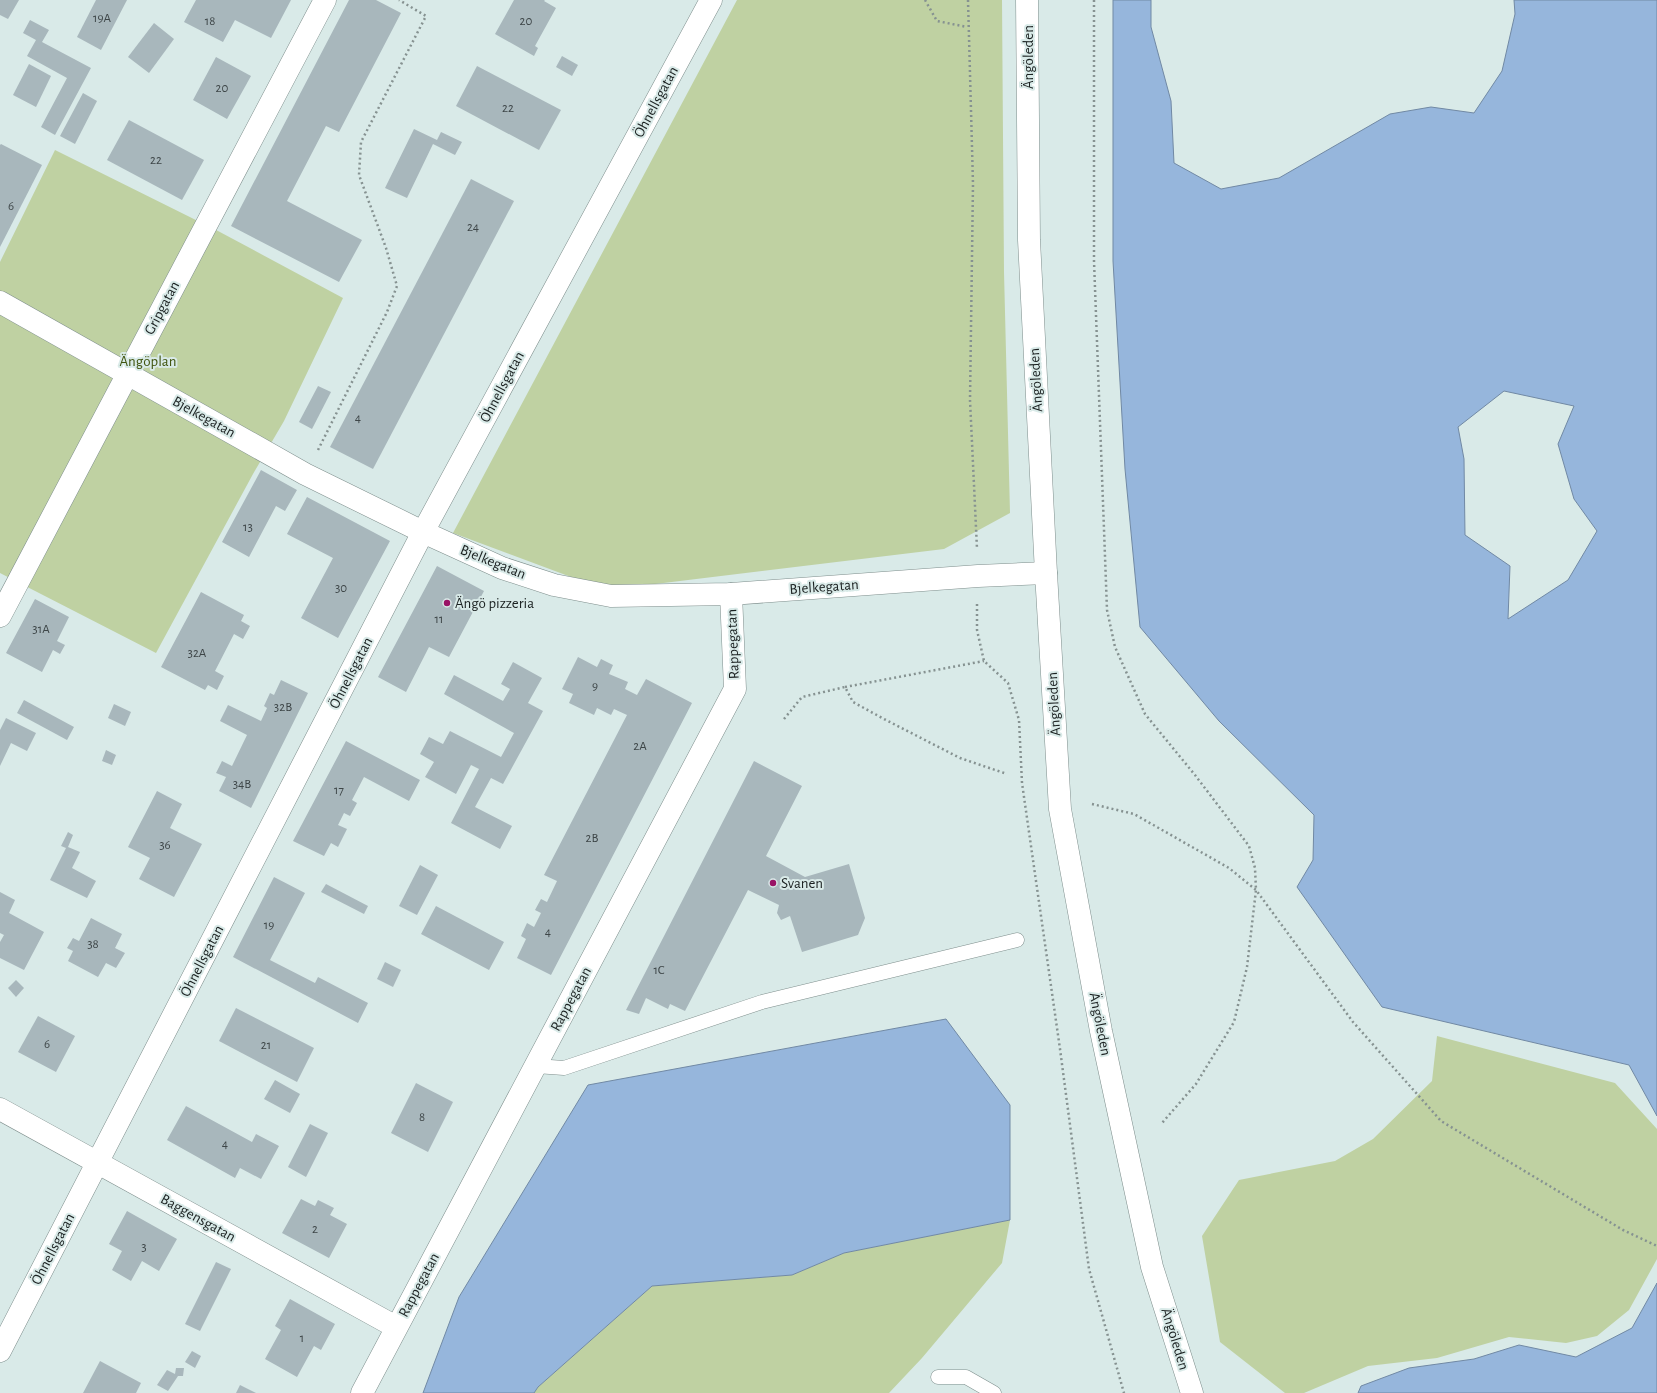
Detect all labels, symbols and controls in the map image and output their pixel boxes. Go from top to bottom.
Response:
house number: 19A [93,12,112,25]
house number: 18 [205,15,215,28]
house number: 20 [520,15,533,28]
street label: Ängöleden [1020,25,1036,89]
street label: Öhnellsgatan [629,63,681,140]
house number: 20 [216,82,229,95]
house number: 22 [502,102,514,115]
house number: 22 [150,154,162,167]
house number: 6 [8,200,14,213]
house number: 24 [467,221,479,234]
street label: Gripgatan [142,279,182,337]
street label: Öhnellsgatan [475,348,527,425]
street label: Ängöleden [1026,348,1045,412]
park label: Ängöplan [120,353,176,369]
street label: Bjelkegatan [170,394,238,440]
house number: 4 [355,412,361,425]
house number: 13 [243,521,253,534]
street label: Bjelkegatan [458,542,528,582]
street label: Bjelkegatan [789,577,859,597]
house number: 30 [335,582,347,595]
place label: Ängö pizzeria [455,595,534,611]
marker: Ängö pizzeria [442,598,452,608]
street label: Rappegatan [724,609,742,679]
house number: 11 [435,613,443,626]
house number: 31A [32,623,50,636]
street label: Öhnellsgatan [325,634,375,711]
house number: 32A [188,647,207,660]
street label: Ängöleden [1044,672,1063,736]
house number: 9 [592,680,598,693]
house number: 32B [274,701,292,714]
house number: 2A [633,740,647,753]
house number: 34B [233,778,251,791]
house number: 17 [334,784,345,797]
house number: 2B [586,832,598,845]
house number: 36 [159,839,171,852]
place label: Svanen [781,876,823,891]
marker: Svanen [768,878,778,888]
house number: 19 [264,919,274,932]
street label: Öhnellsgatan [176,922,226,999]
house number: 4 [545,926,551,939]
house number: 38 [87,938,99,951]
street label: Rappegatan [548,964,594,1034]
house number: 1C [653,964,665,977]
street label: Ängöleden [1087,991,1114,1057]
house number: 6 [44,1038,50,1051]
house number: 21 [261,1039,271,1052]
house number: 8 [419,1111,425,1124]
house number: 4 [222,1138,228,1151]
street label: Baggensgatan [158,1191,238,1245]
street label: Öhnellsgatan [27,1210,77,1287]
house number: 2 [312,1223,318,1236]
house number: 3 [141,1241,147,1254]
street label: Rappegatan [396,1250,442,1320]
street label: Ängöleden [1158,1306,1192,1372]
house number: 1 [300,1332,304,1345]

